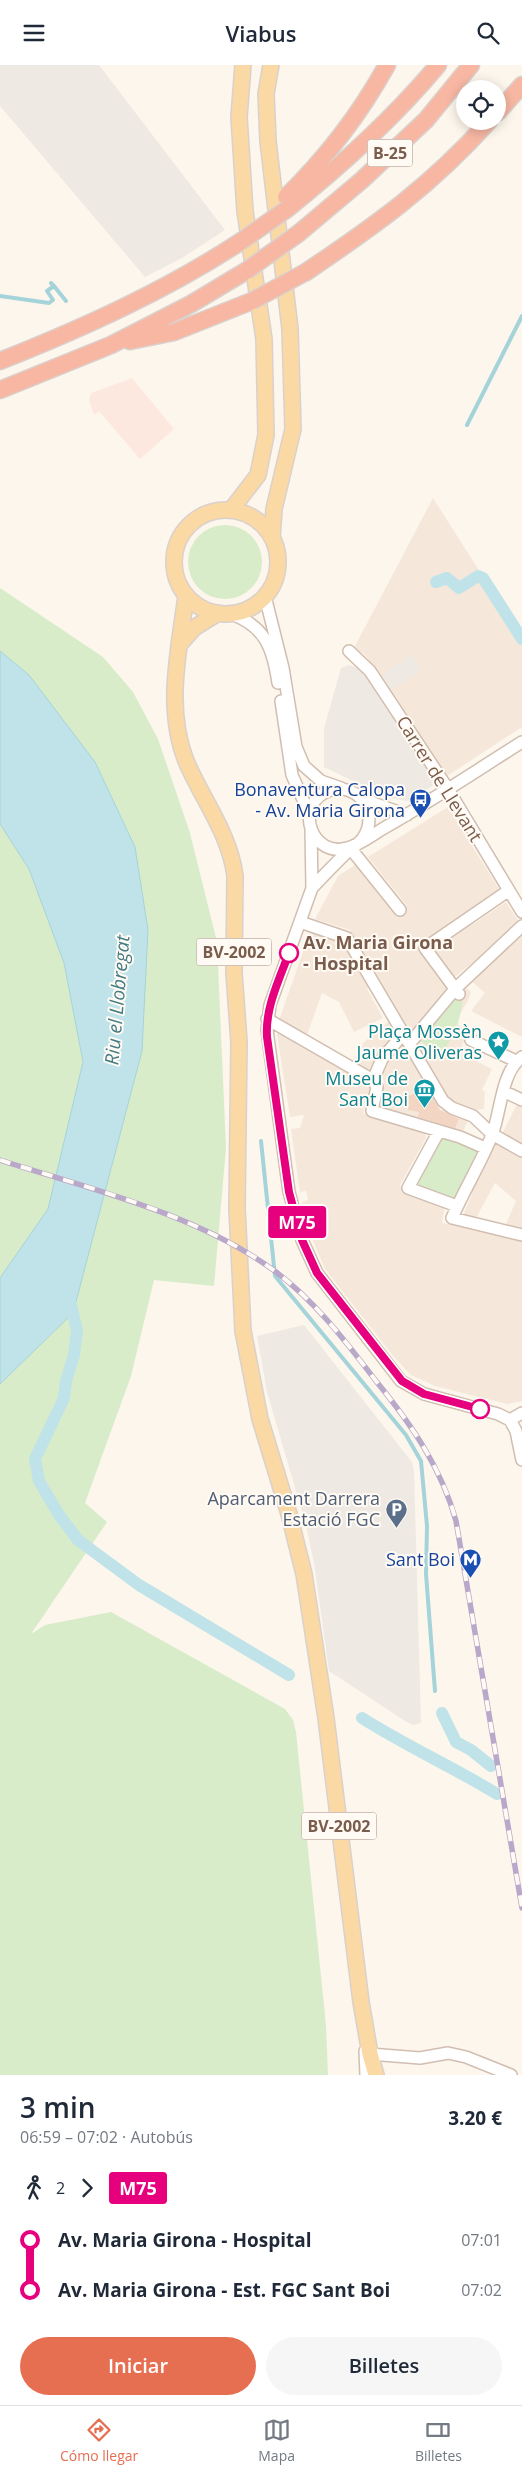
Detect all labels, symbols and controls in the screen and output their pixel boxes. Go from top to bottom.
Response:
text: Viabus [226,18,296,48]
icon: menu [20,19,48,47]
icon: search [474,19,502,47]
map controls [456,80,506,130]
button: locate [456,80,506,130]
road number: B-25 [368,140,412,167]
street label: Carrer de Llevant [391,711,488,846]
place label: Bonaventura Calopa - Av. Maria Girona [234,777,405,822]
bus stop icon: Bonaventura Calopa - Av. Maria Girona [409,788,433,819]
place label: Av. Maria Girona - Hospital [303,930,453,975]
water label: Riu el Llobregat [98,933,136,1066]
road number: BV-2002 [196,939,272,965]
marker: Av. Maria Girona - Hospital [279,943,299,963]
place label: Plaça Mossèn Jaume Oliveras [355,1019,482,1064]
place icon: Plaça Mossèn Jaume Oliveras [486,1030,510,1061]
place label: Museu de Sant Boi [325,1066,408,1111]
museum icon: Museu de Sant Boi [412,1077,436,1108]
line badge: M75 [268,1206,326,1238]
text: M75 [278,1210,316,1234]
unlabelled marker [470,1399,490,1419]
place label: Aparcament Darrera Estació FGC [207,1486,380,1531]
parking icon: Aparcament Darrera Estació FGC [384,1497,408,1528]
place label: Sant Boi [386,1547,455,1571]
metro station icon: Sant Boi [459,1548,483,1579]
road number: BV-2002 [302,1813,376,1839]
text: 3 min [20,2088,96,2126]
text: 3.20 € [448,2105,502,2131]
text: 06:59 – 07:02 · Autobús [20,2126,193,2148]
icon: walk [20,2174,48,2202]
icon: forward [73,2174,101,2202]
text: M75 [119,2176,157,2200]
text: 2 [56,2177,65,2199]
text: Av. Maria Girona - Hospital [58,2227,312,2253]
text: 07:01 [461,2229,502,2251]
text: Av. Maria Girona - Est. FGC Sant Boi [58,2277,390,2303]
text: 07:02 [461,2279,502,2301]
button: Iniciar [20,2337,256,2395]
button: Billetes [266,2337,502,2395]
tab: Cómo llegar [60,2416,138,2465]
tab: Mapa [258,2416,295,2465]
tab: Billetes [415,2416,462,2465]

